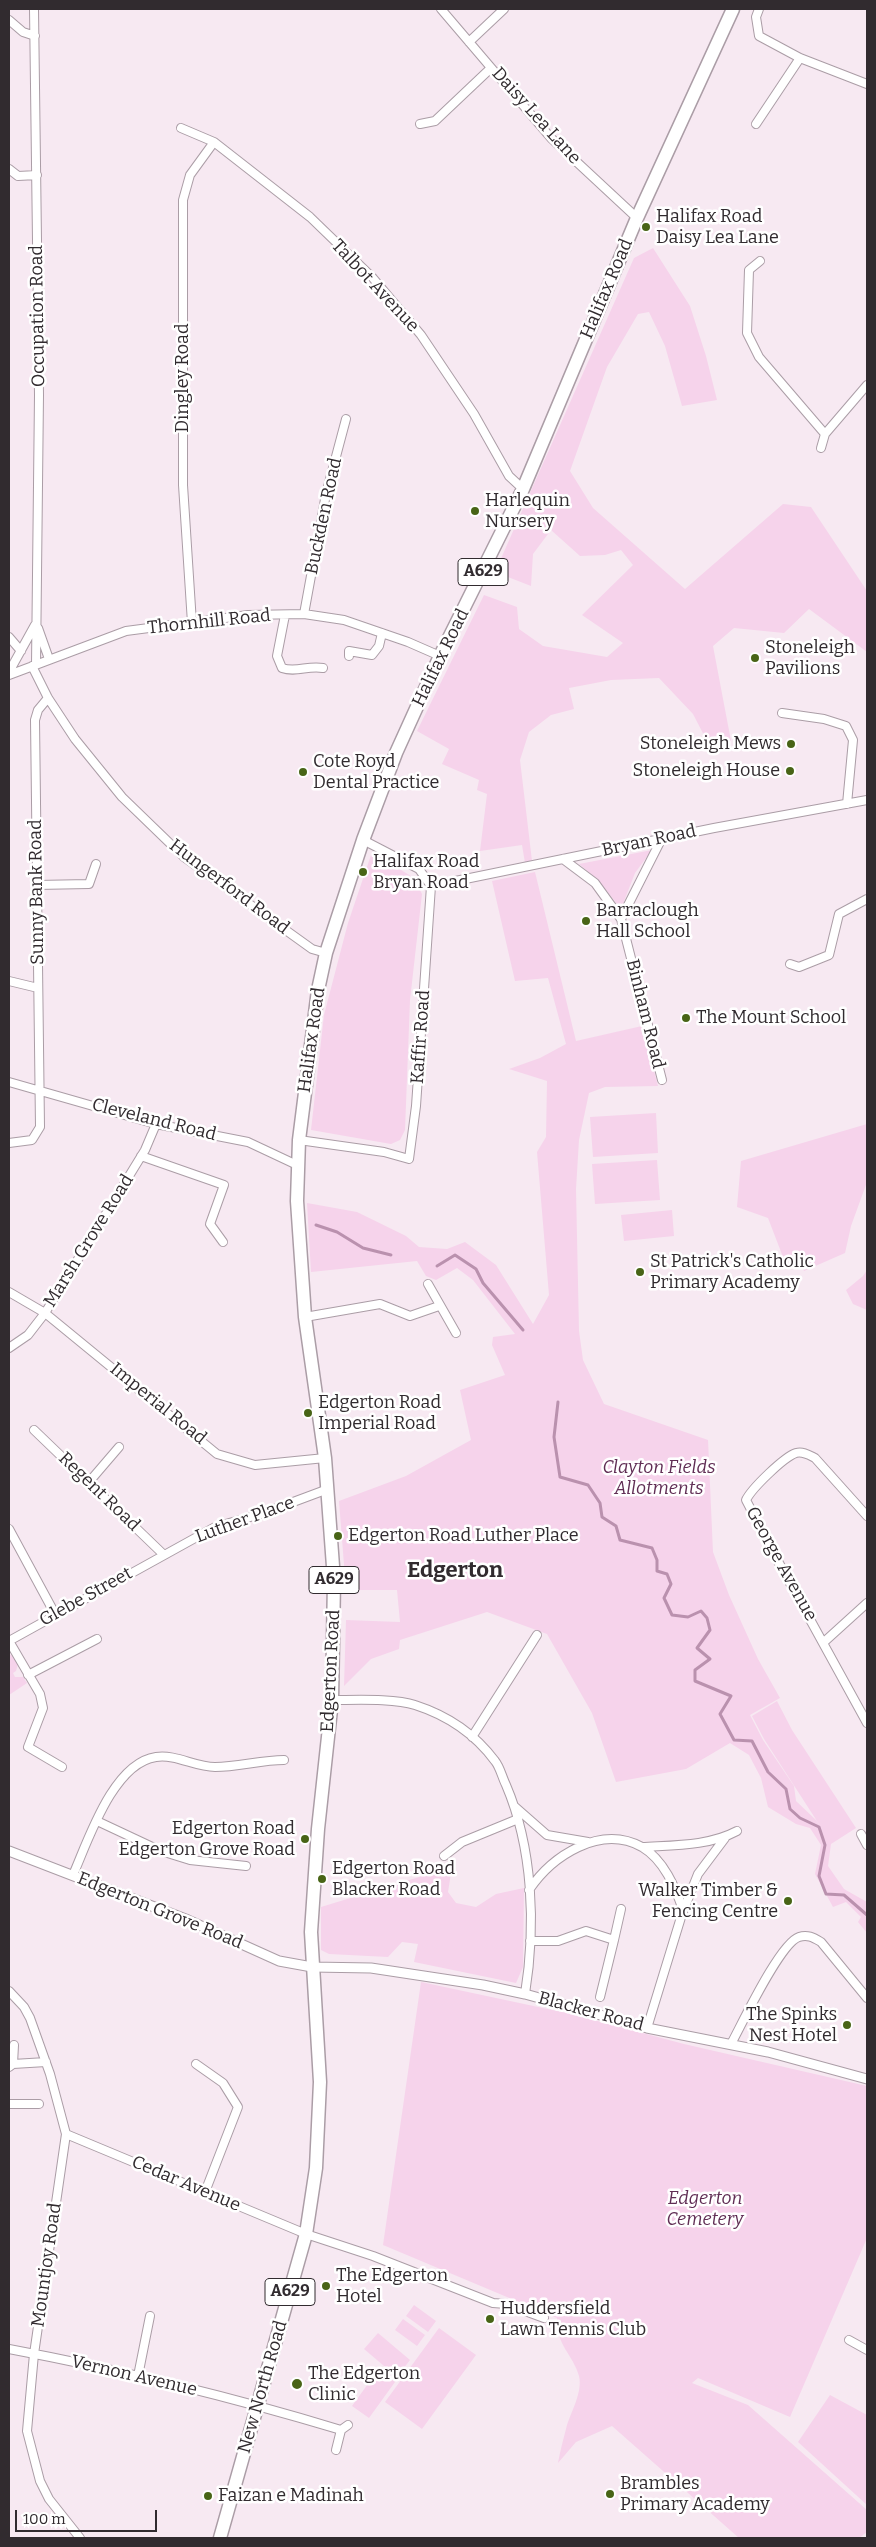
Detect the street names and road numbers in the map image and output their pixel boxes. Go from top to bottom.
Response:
street label: Daisy Lea Lane [487,63,585,169]
street label: Talbot Avenue [327,235,423,337]
street label: Halifax Road [576,236,638,342]
street label: Occupation Road [26,245,50,387]
street label: Dingley Road [172,323,194,433]
street label: Buckden Road [301,456,347,576]
road number: A629 [458,558,508,586]
street label: Thornhill Road [146,605,272,639]
street label: Halifax Road [408,605,474,711]
street label: Sunny Bank Road [25,819,49,965]
street label: Bryan Road [600,820,698,862]
street label: Hungerford Road [165,835,293,939]
street label: Binham Road [621,957,669,1071]
street label: Halifax Road [294,986,330,1094]
street label: Kaffir Road [407,989,435,1085]
street label: Cleveland Road [90,1094,218,1146]
street label: Marsh Grove Road [39,1171,139,1311]
street label: Imperial Road [105,1359,211,1449]
street label: Regent Road [54,1448,144,1536]
street label: Luther Place [193,1492,297,1548]
street label: George Avenue [741,1503,821,1625]
street label: Glebe Street [36,1563,136,1631]
road number: A629 [309,1566,359,1594]
street label: Edgerton Road [317,1609,345,1733]
street label: Edgerton Grove Road [74,1868,246,1954]
street label: Blacker Road [536,1988,646,2036]
street label: Cedar Avenue [128,2151,244,2217]
street label: Mountjoy Road [28,2201,66,2329]
road number: A629 [265,2278,315,2306]
street label: New North Road [234,2318,292,2456]
street label: Vernon Avenue [69,2351,199,2401]

